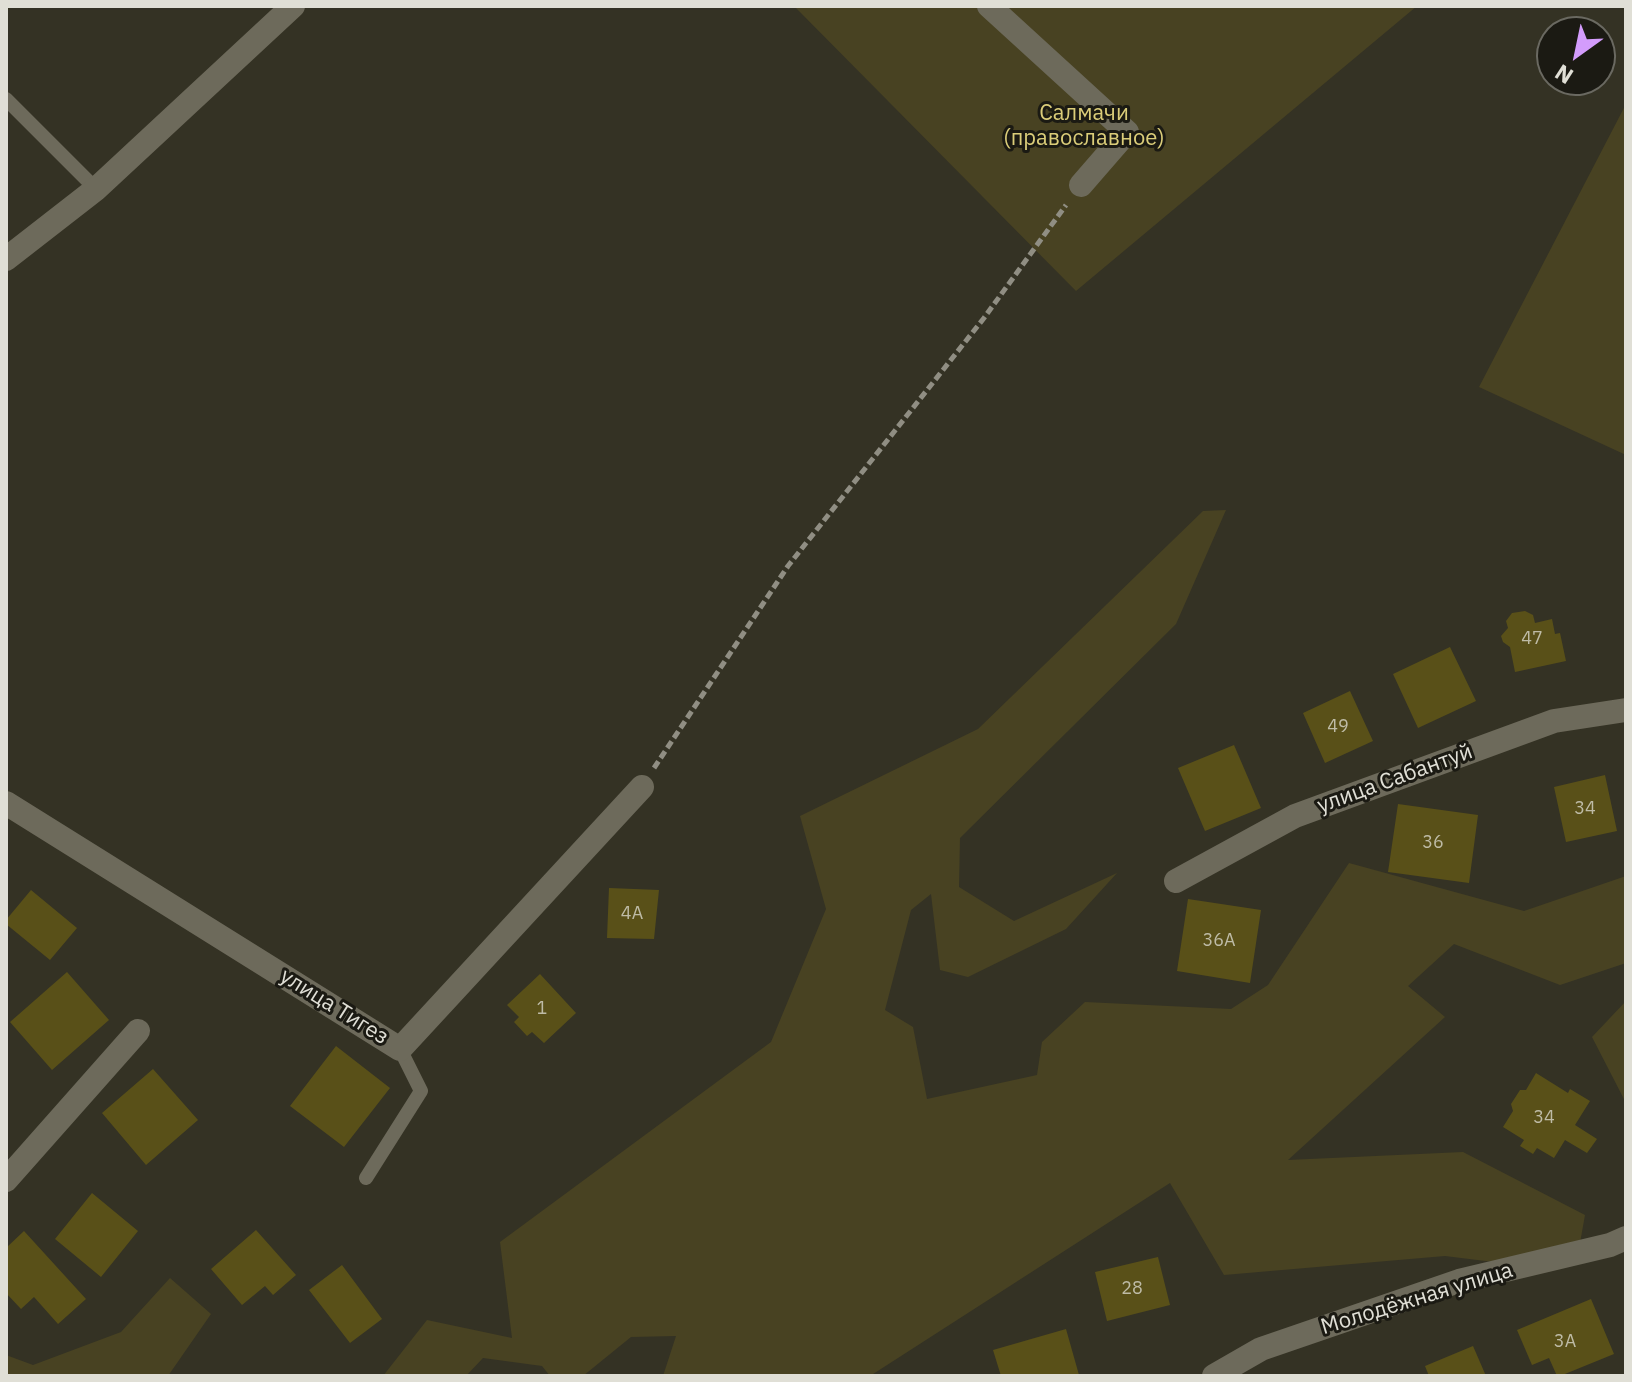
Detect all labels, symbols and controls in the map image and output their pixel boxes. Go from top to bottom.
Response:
north arrow [1536,16,1616,96]
text: N [1549,58,1578,91]
park label: Салмачи (православное) [1003,101,1165,152]
house number: 47 [1521,628,1543,650]
house number: 49 [1327,716,1349,738]
street label: улица Сабантуй [1314,739,1476,819]
house number: 34 [1574,798,1596,820]
house number: 36 [1422,832,1444,854]
house number: 4А [621,903,643,925]
house number: 36А [1202,930,1236,952]
street label: улица Тигез [275,963,393,1051]
house number: 1 [537,998,547,1020]
house number: 34 [1533,1107,1555,1129]
street label: Молодёжная улица [1318,1257,1516,1341]
house number: 28 [1121,1278,1143,1300]
house number: 3А [1554,1331,1576,1353]

